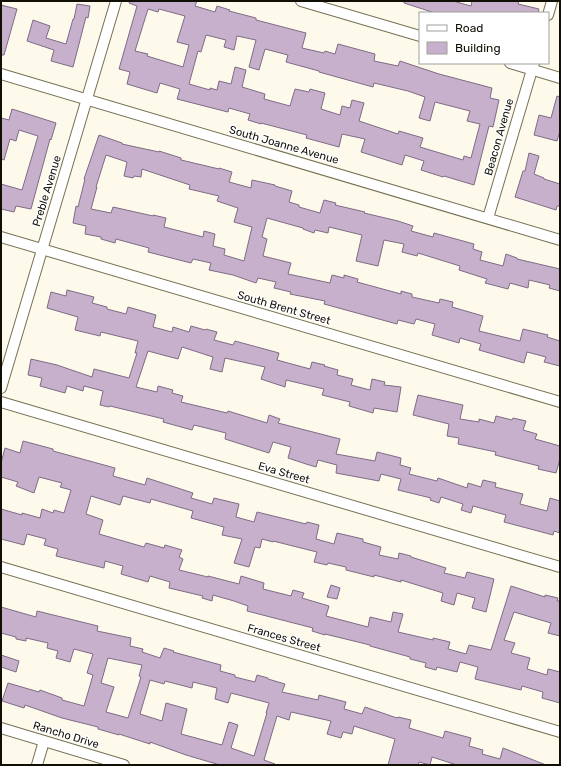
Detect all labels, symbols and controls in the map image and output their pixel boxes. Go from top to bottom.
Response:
legend [419,12,549,64]
text: Road [455,21,483,35]
text: Building [455,41,501,55]
street label: Beacon Avenue [482,97,516,177]
street label: South Joanne Avenue [228,123,340,167]
street label: Preble Avenue [30,154,64,228]
street label: South Brent Street [236,288,333,328]
street label: Eva Street [257,459,312,487]
street label: Frances Street [246,621,323,655]
street label: Rancho Drive [31,719,101,751]

